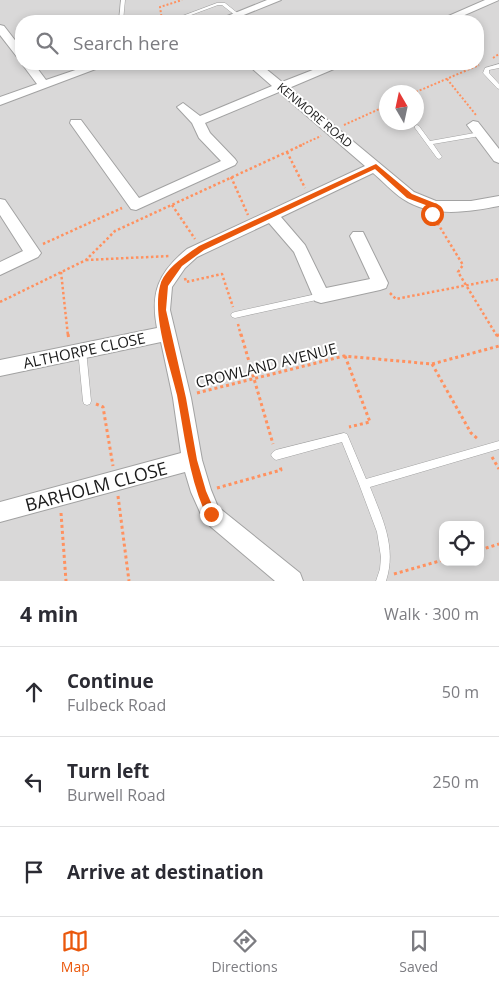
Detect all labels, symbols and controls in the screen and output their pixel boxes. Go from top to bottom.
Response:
search box [15,15,484,70]
icon: search [33,29,61,57]
text: Search here [73,30,179,56]
street label: KENMORE ROAD [274,78,356,152]
north arrow [379,85,424,130]
route start [421,203,444,226]
street label: ALTHORPE CLOSE [21,327,147,373]
street label: CROWLAND AVENUE [193,338,339,392]
street label: BARHOLM CLOSE [22,455,170,517]
route end [200,503,223,526]
map controls [439,521,484,566]
button: locate [439,521,484,566]
text: 4 min [20,600,78,628]
text: Walk · 300 m [384,603,479,625]
text: Continue [67,668,154,694]
icon: ahead [20,678,48,706]
text: 50 m [442,681,479,703]
text: Fulbeck Road [67,694,166,716]
text: Turn left [67,758,149,784]
icon: left [20,768,48,796]
text: 250 m [433,771,479,793]
text: Burwell Road [67,784,165,806]
icon: arrive [20,858,48,886]
text: Arrive at destination [67,859,264,885]
tab: Map [61,927,90,976]
tab: Directions [211,927,278,976]
tab: Saved [399,927,438,976]

